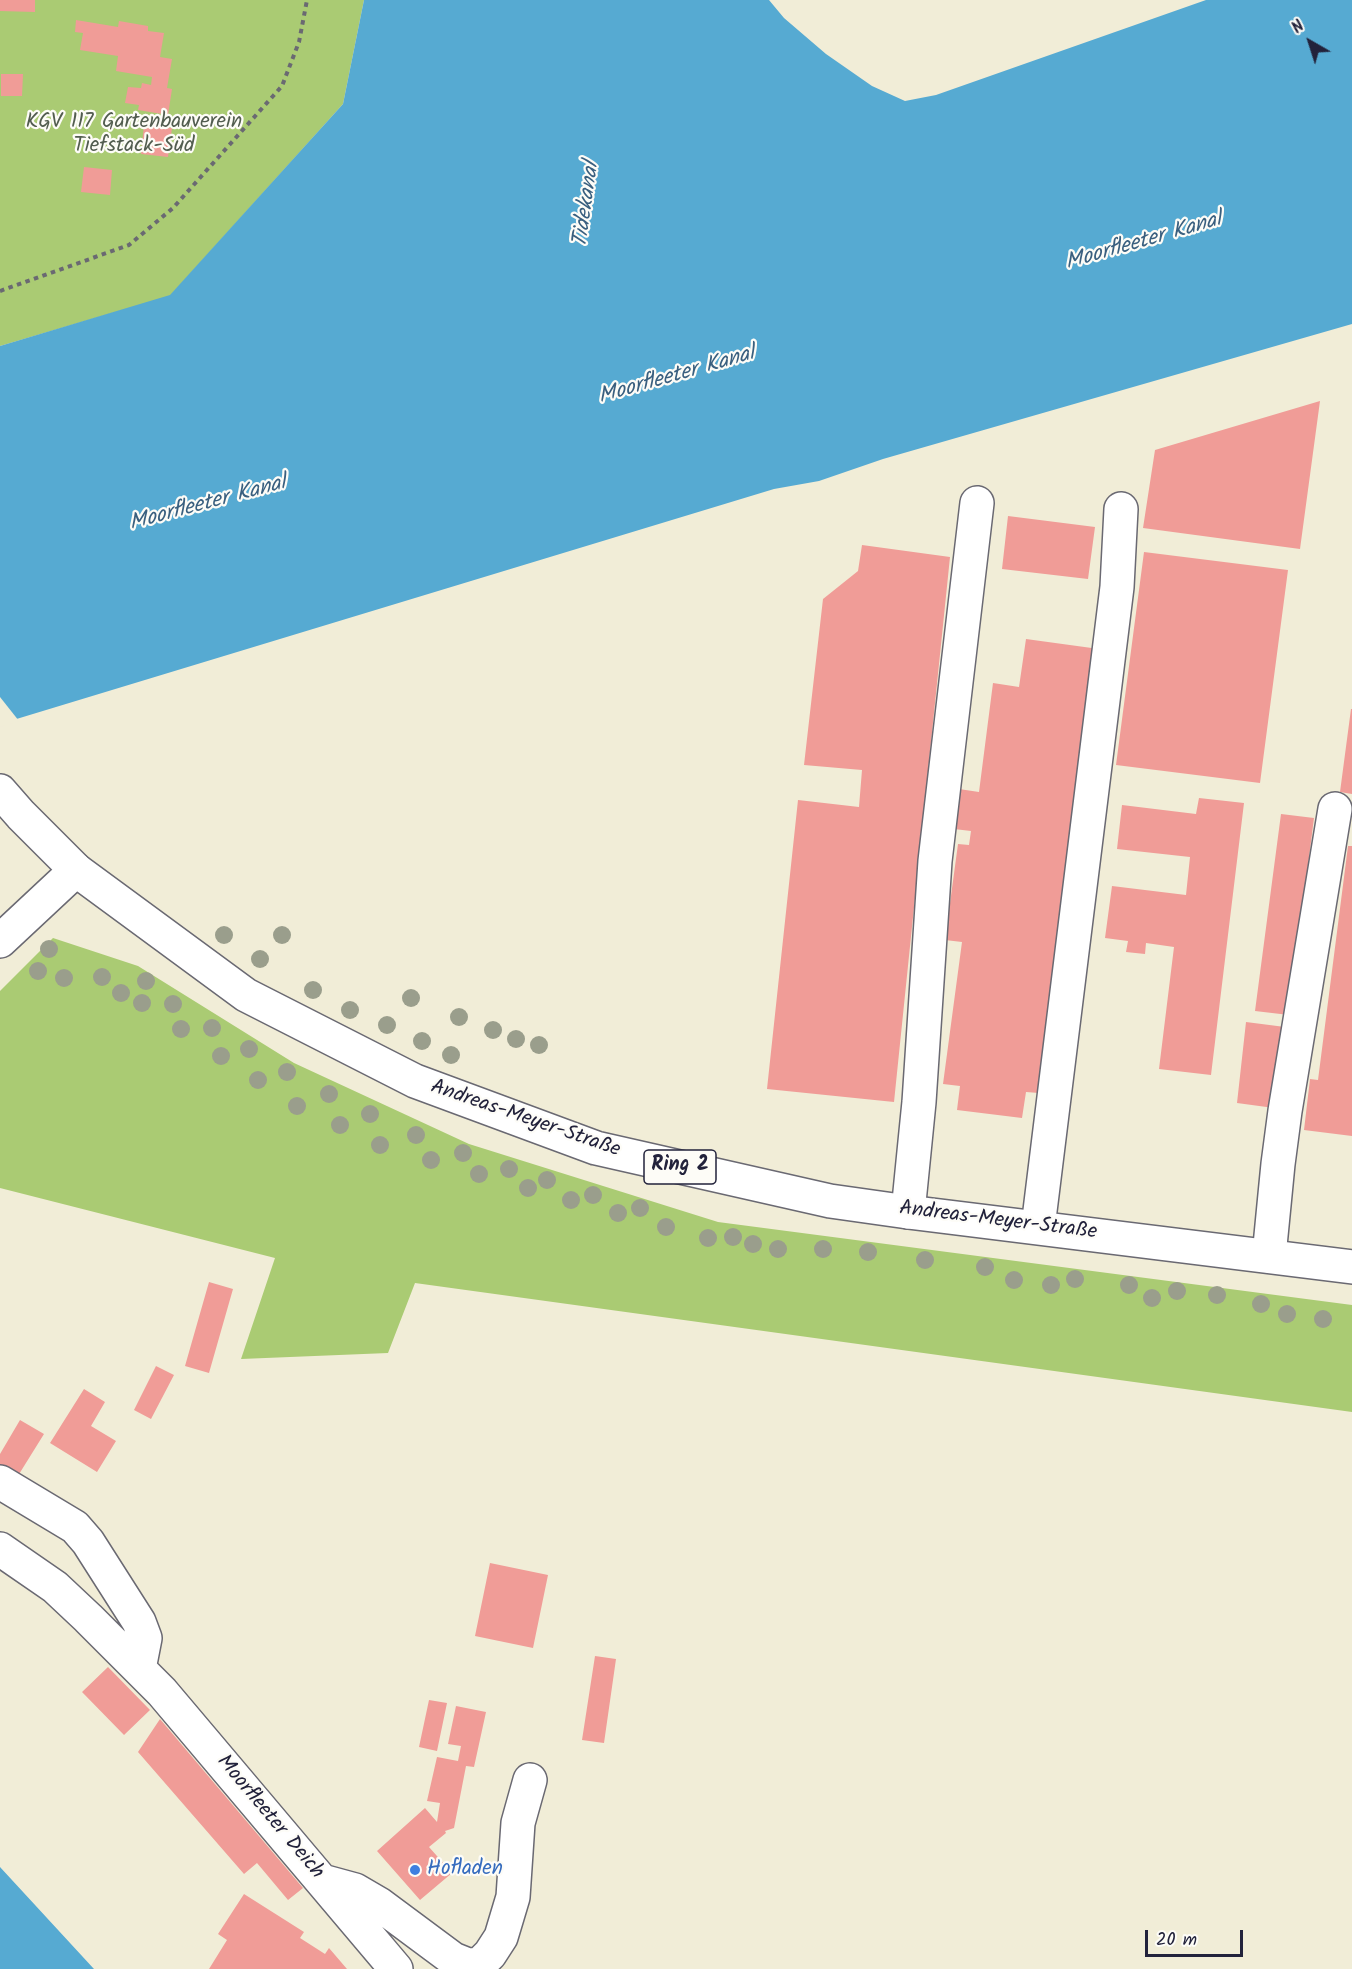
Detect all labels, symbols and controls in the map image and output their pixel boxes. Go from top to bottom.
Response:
north arrow [1280,12,1340,72]
text: N [1287,15,1310,41]
park label: KGV 117 Gartenbauverein Tiefstack-Süd [26,110,242,160]
water label: Tidekanal [569,161,607,249]
water label: Moorfleeter Kanal [1063,208,1225,278]
water label: Moorfleeter Kanal [596,342,758,412]
water label: Moorfleeter Kanal [127,471,289,539]
street label: Andreas-Meyer-Straße [427,1076,623,1164]
road number: Ring 2 [644,1150,716,1184]
street label: Andreas-Meyer-Straße [898,1197,1098,1247]
street label: Moorfleeter Deich [210,1751,328,1885]
place label: Hofladen [427,1857,503,1883]
marker: Hofladen [408,1863,422,1877]
scale bar [1148,1918,1246,1956]
text: 20 m [1156,1926,1197,1955]

